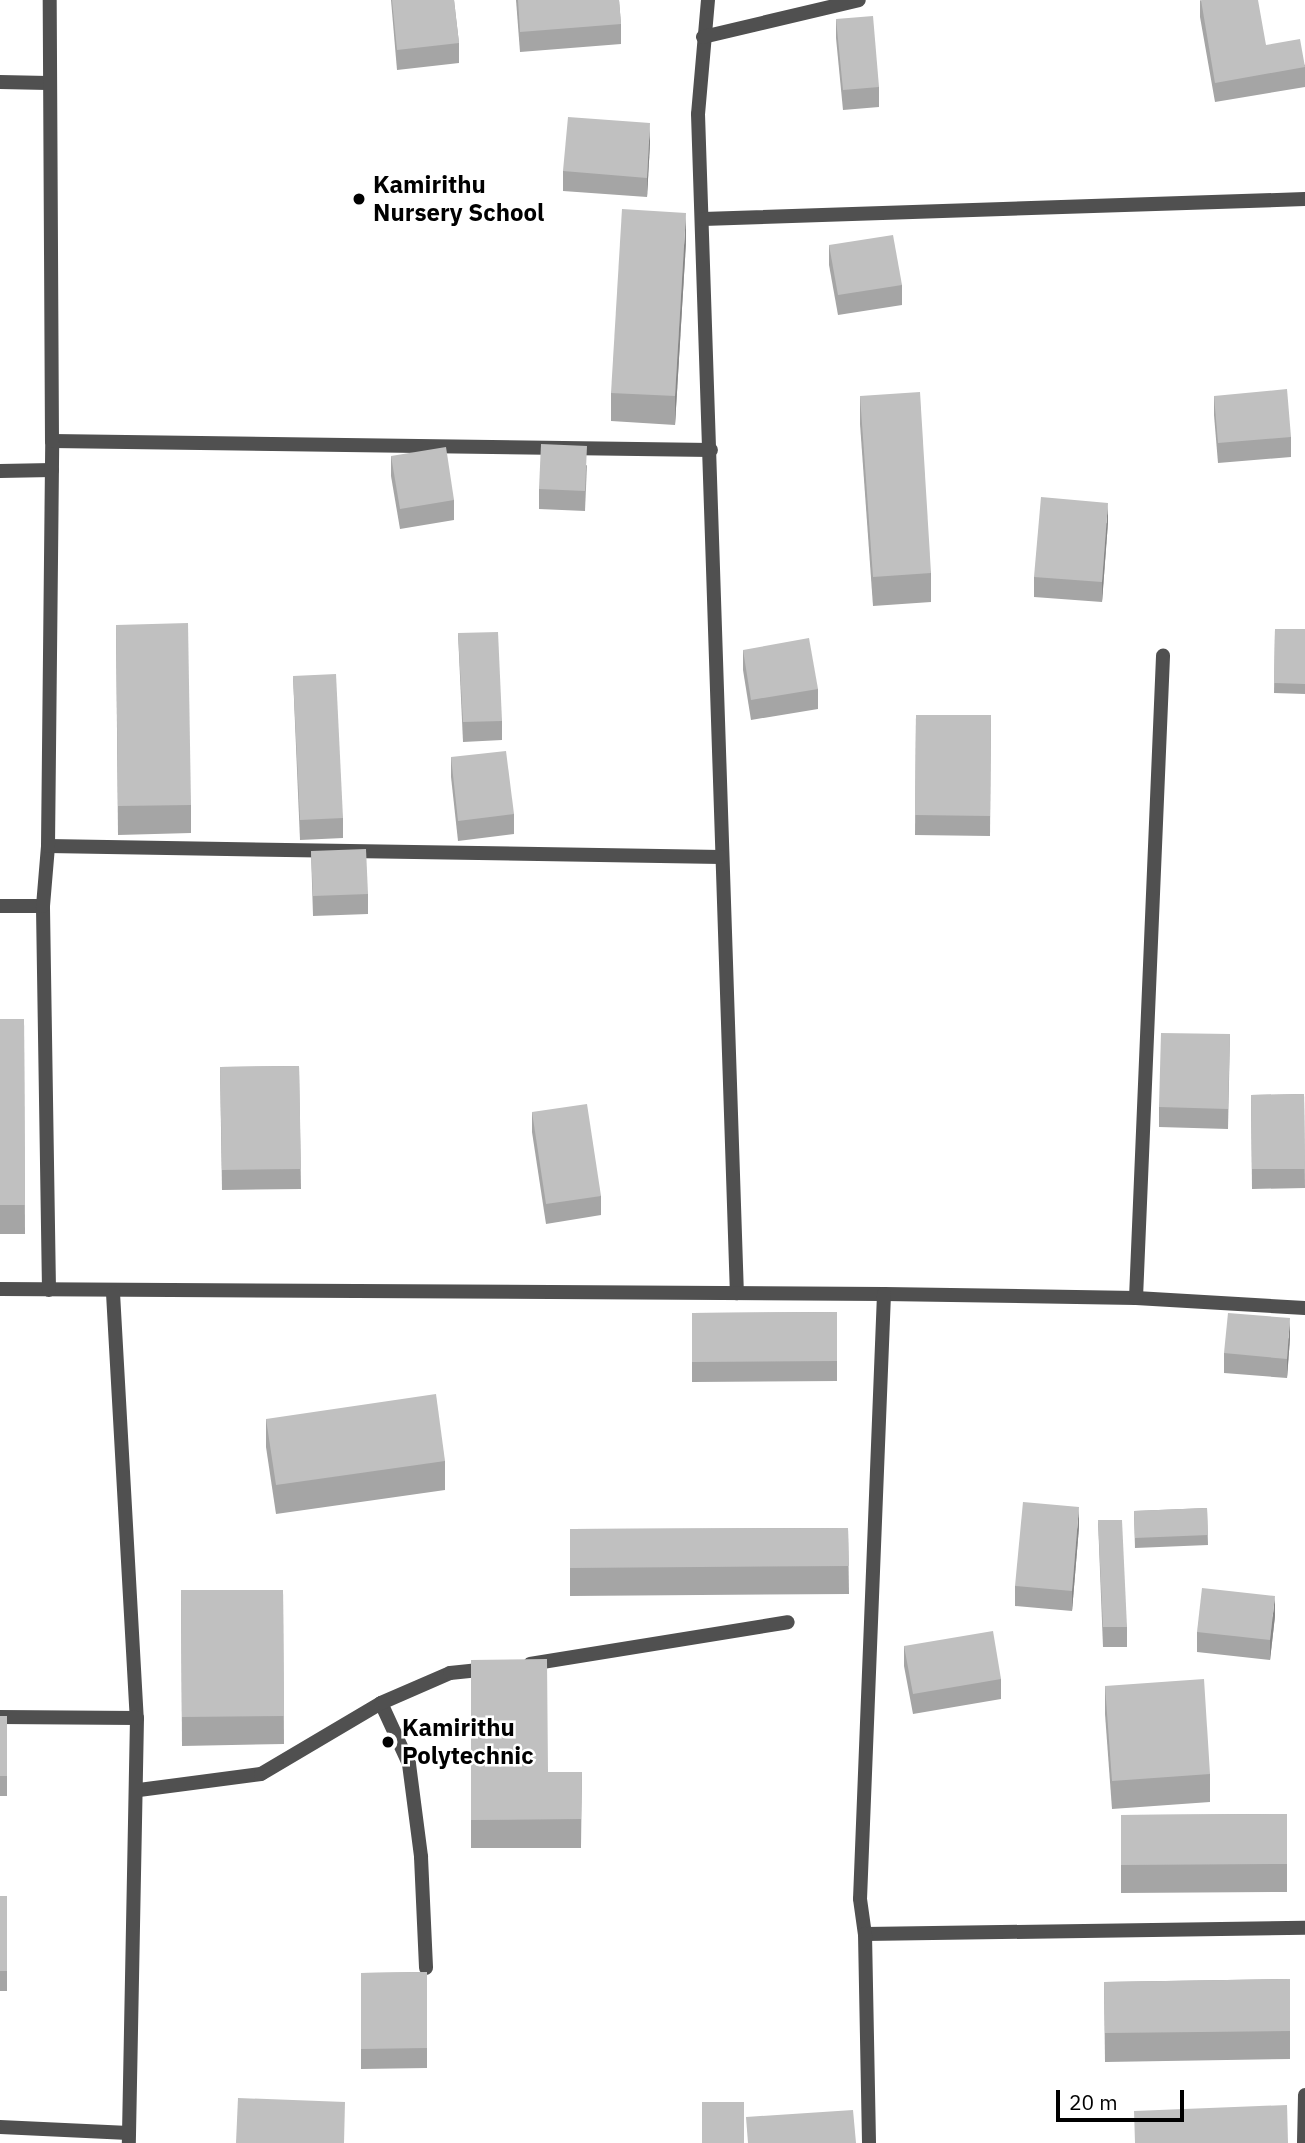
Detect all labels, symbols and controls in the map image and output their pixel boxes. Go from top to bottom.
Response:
place label: Kamirithu Nursery School [373,171,544,227]
marker: Kamirithu Nursery School [351,191,367,207]
place label: Kamirithu Polytechnic [402,1714,534,1770]
marker: Kamirithu Polytechnic [380,1734,396,1750]
scale bar [1060,2076,1188,2120]
text: 20 m [1069,2088,1118,2116]

